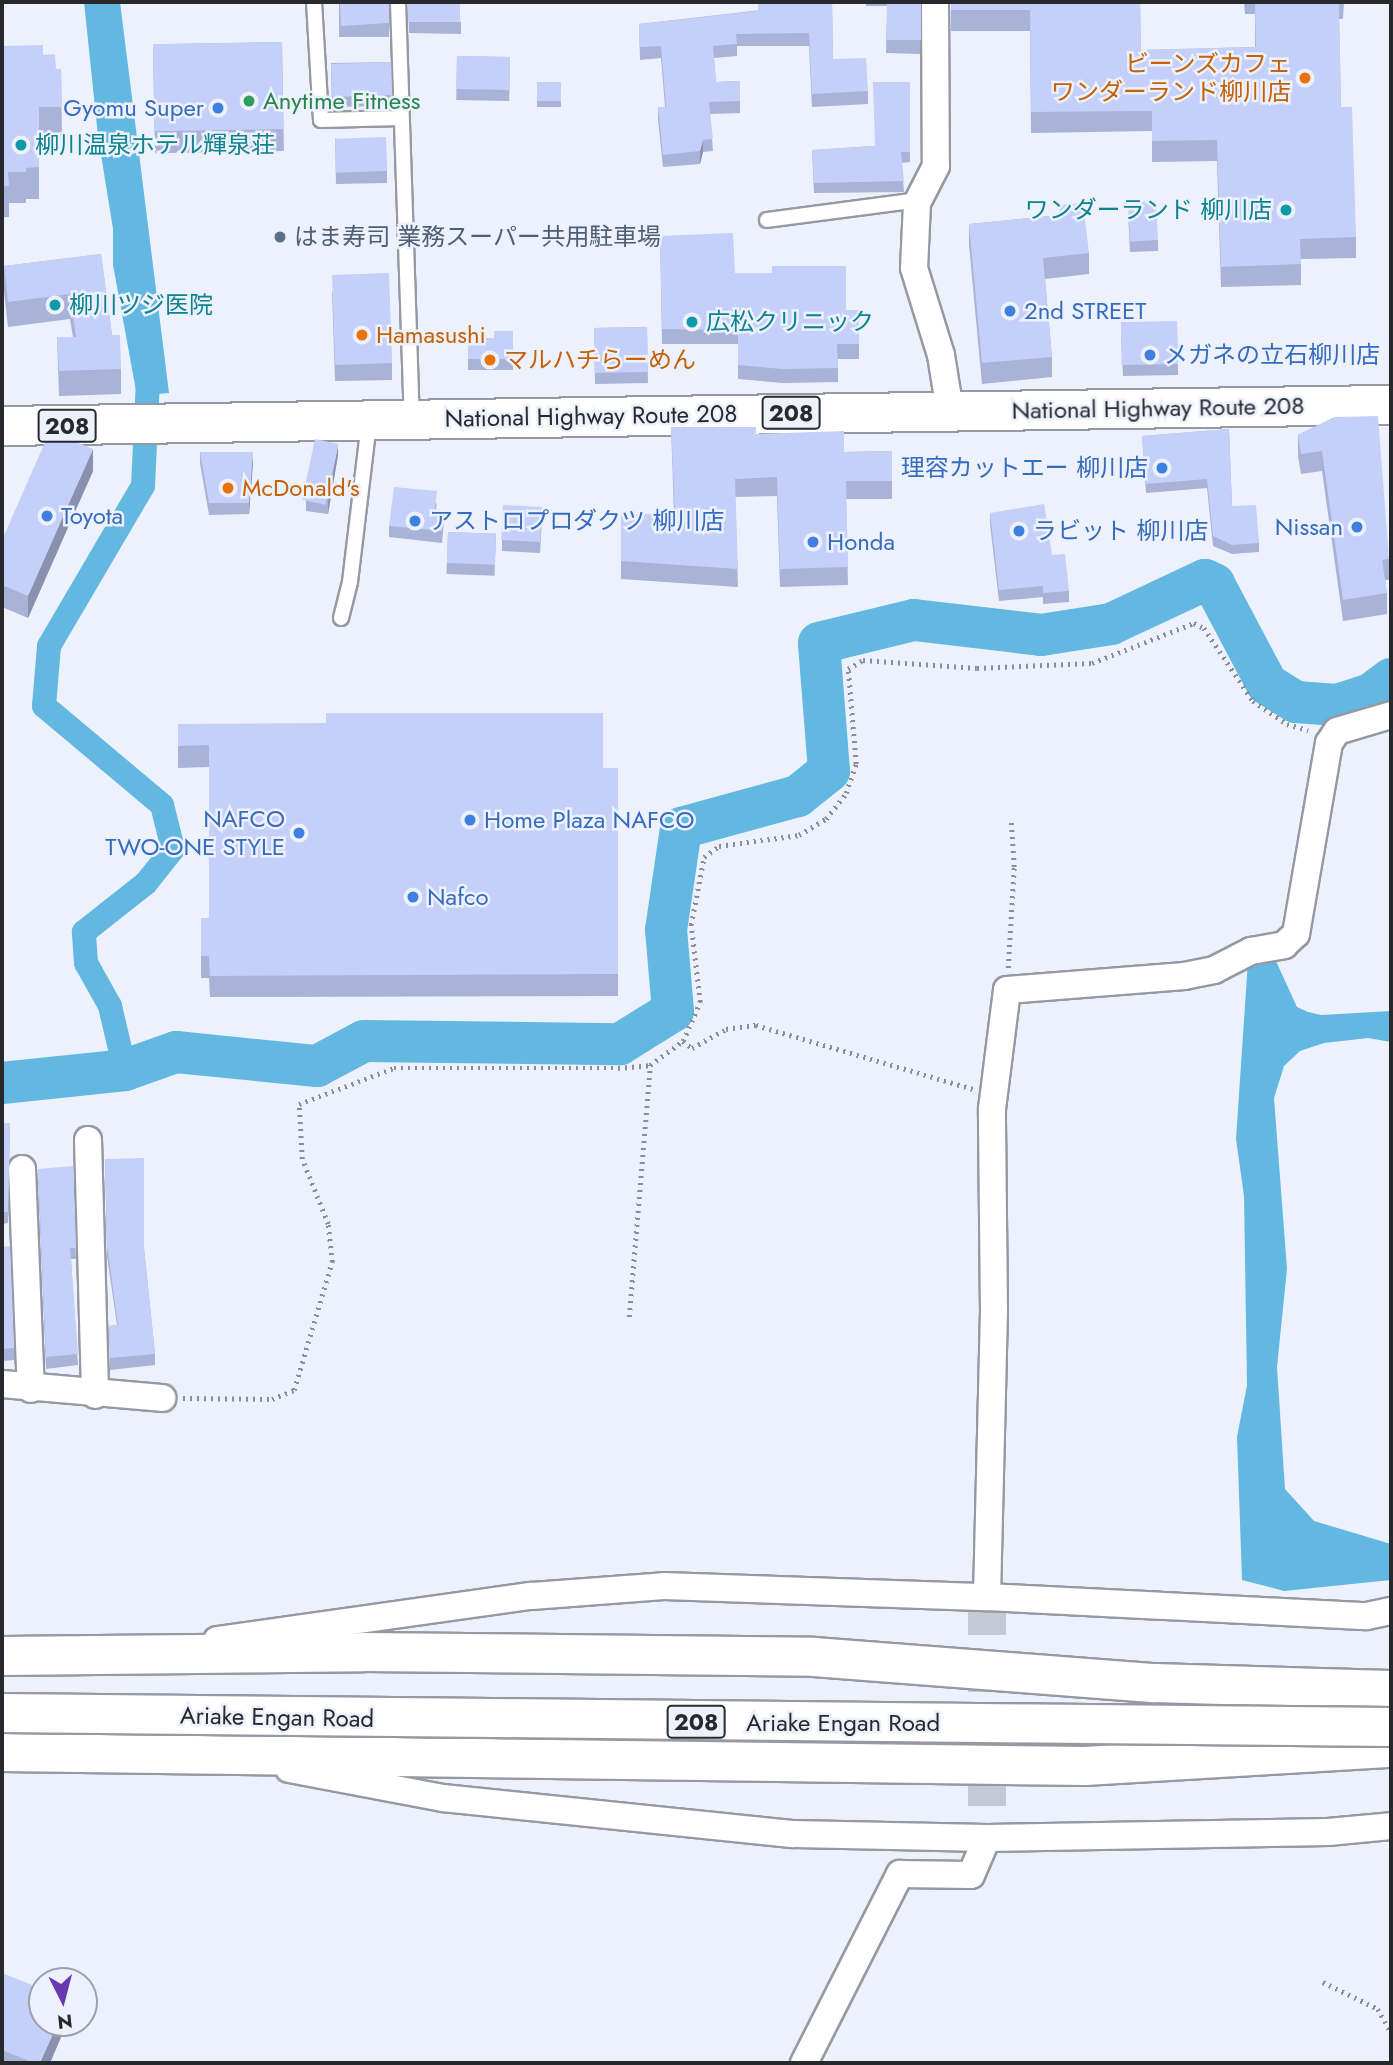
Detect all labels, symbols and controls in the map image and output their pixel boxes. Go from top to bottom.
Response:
place label: ビーンズカフェ ワンダーランド柳川店 [1051,50,1291,106]
marker: ビーンズカフェ ワンダーランド柳川店 [1297,70,1313,86]
place label: Anytime Fitness [263,87,420,115]
marker: Anytime Fitness [241,93,257,109]
place label: Gyomu Super [63,94,204,122]
marker: Gyomu Super [210,100,226,116]
place label: 柳川温泉ホテル輝泉荘 [35,131,275,159]
marker: 柳川温泉ホテル輝泉荘 [13,137,29,153]
place label: ワンダーランド 柳川店 [1025,196,1272,224]
marker: ワンダーランド 柳川店 [1278,202,1294,218]
place label: はま寿司 業務スーパー共用駐車場 [294,223,661,251]
marker: はま寿司 業務スーパー共用駐車場 [272,229,288,245]
place label: 柳川ツジ医院 [69,291,213,319]
marker: 柳川ツジ医院 [47,297,63,313]
place label: 2nd STREET [1024,297,1146,325]
marker: 2nd STREET [1002,303,1018,319]
place label: 広松クリニック [706,308,874,336]
marker: 広松クリニック [684,314,700,330]
place label: Hamasushi [376,321,486,349]
marker: Hamasushi [354,327,370,343]
place label: メガネの立石柳川店 [1164,341,1380,369]
place label: マルハチらーめん [504,346,696,374]
marker: メガネの立石柳川店 [1142,347,1158,363]
marker: マルハチらーめん [482,352,498,368]
street label: National Highway Route 208 [1011,391,1305,425]
road number: 208 [761,394,821,432]
street label: National Highway Route 208 [444,399,738,433]
road number: 208 [37,406,97,446]
place label: 理容カットエー 柳川店 [901,454,1148,482]
marker: 理容カットエー 柳川店 [1154,460,1170,476]
place label: McDonald's [242,474,360,502]
marker: McDonald's [220,480,236,496]
place label: Toyota [61,502,123,530]
place label: アストロプロダクツ 柳川店 [429,507,724,535]
marker: Toyota [39,508,55,524]
marker: アストロプロダクツ 柳川店 [407,513,423,529]
place label: Nissan [1275,513,1343,541]
place label: ラビット 柳川店 [1033,517,1208,545]
marker: Nissan [1349,519,1365,535]
marker: ラビット 柳川店 [1011,523,1027,539]
place label: Honda [827,528,895,556]
marker: Honda [805,534,821,550]
place label: NAFCO TWO-ONE STYLE [105,805,285,861]
place label: Home Plaza NAFCO [484,806,694,834]
marker: Home Plaza NAFCO [462,812,478,828]
marker: NAFCO TWO-ONE STYLE [291,825,307,841]
place label: Nafco [427,883,489,911]
marker: Nafco [405,889,421,905]
street label: Ariake Engan Road [180,1701,374,1733]
road number: 208 [666,1702,726,1742]
street label: Ariake Engan Road [746,1709,940,1737]
north arrow [28,1967,98,2037]
text: N [56,2007,74,2036]

